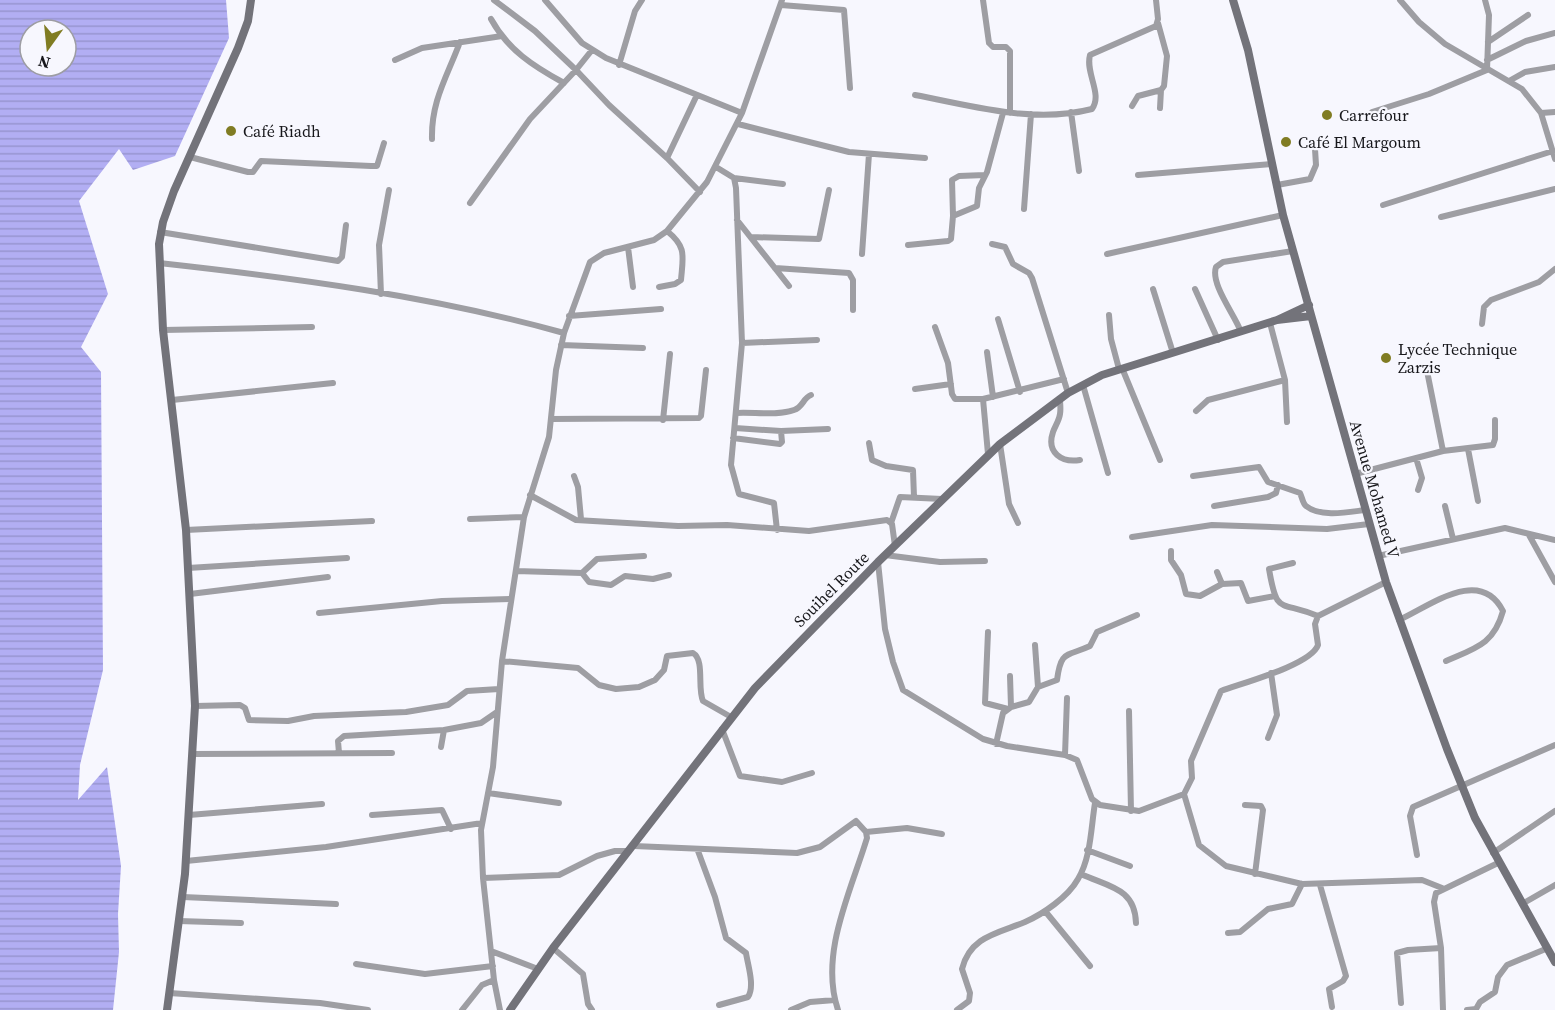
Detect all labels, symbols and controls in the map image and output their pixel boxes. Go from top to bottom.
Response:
north arrow [18,18,78,78]
text: N [35,50,53,75]
place label: Carrefour [1339,104,1409,126]
marker: Carrefour [1320,108,1334,122]
place label: Café Riadh [243,120,321,142]
marker: Café Riadh [224,124,238,138]
place label: Café El Margoum [1298,131,1421,153]
marker: Café El Margoum [1279,135,1293,149]
place label: Lycée Technique Zarzis [1398,338,1517,378]
marker: Lycée Technique Zarzis [1379,351,1393,365]
street label: Avenue Mohamed V [1345,418,1405,561]
street label: Souihel Route [788,546,874,632]

